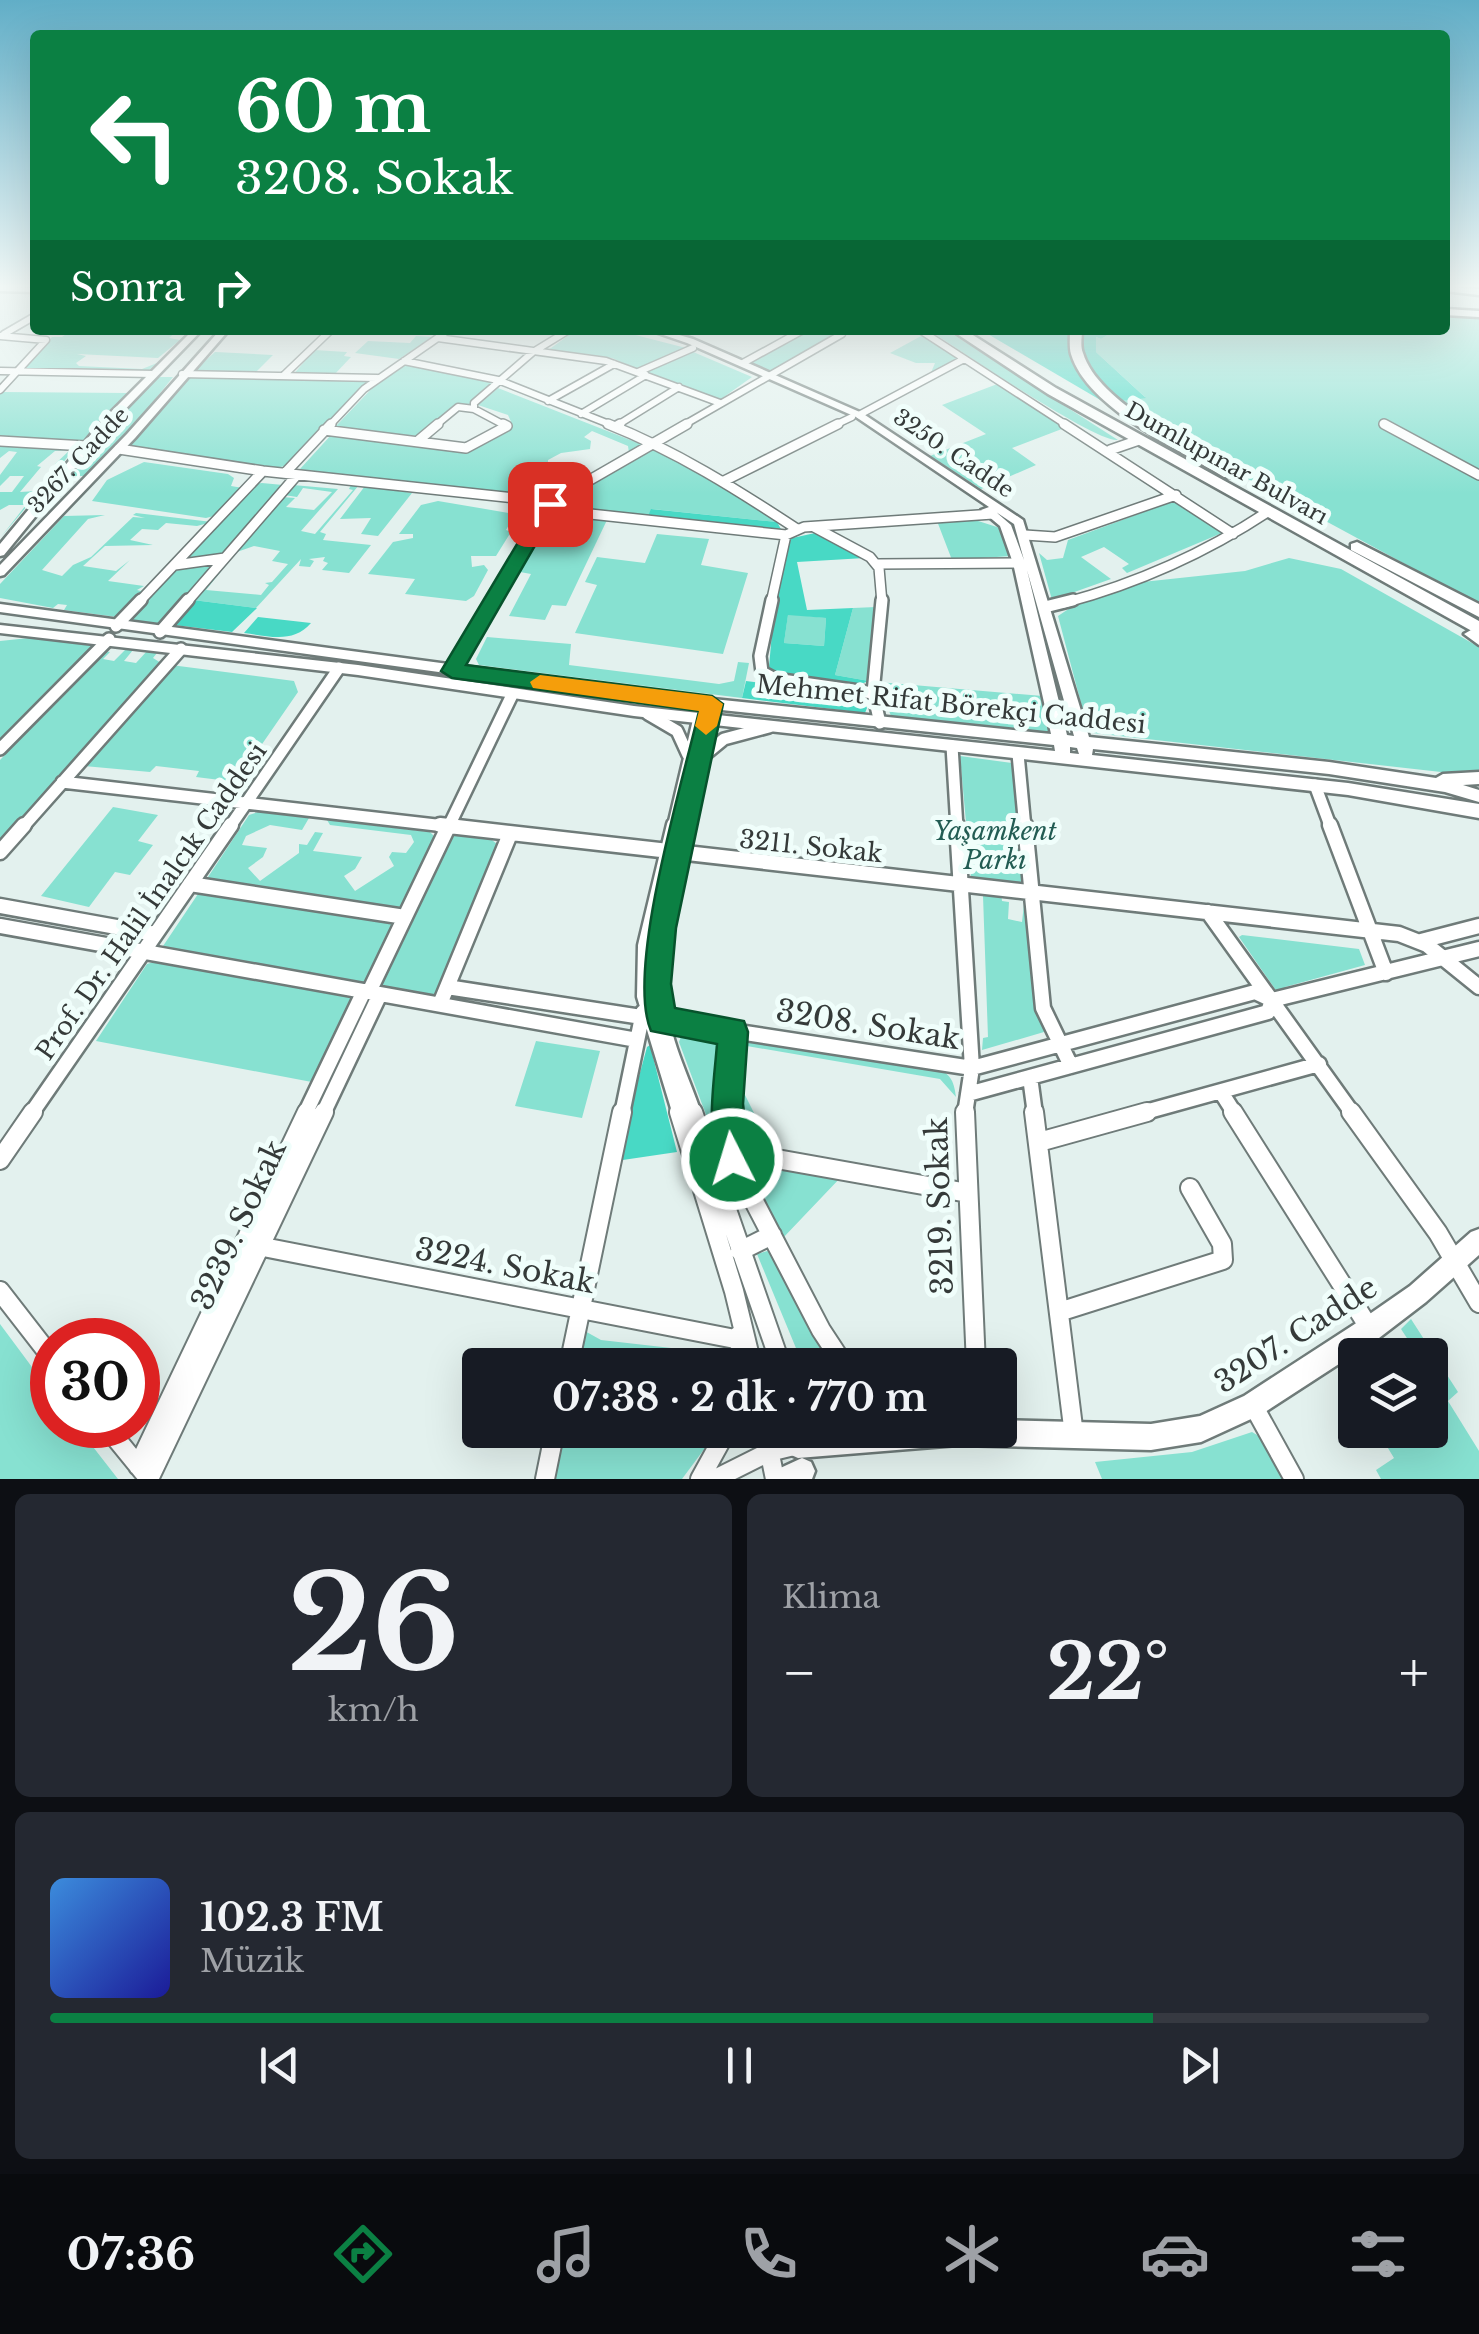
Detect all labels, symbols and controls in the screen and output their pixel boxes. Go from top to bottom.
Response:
text: 60 m [235,64,431,151]
icon: left [70,70,200,200]
text: 3208. Sokak [235,150,514,206]
icon: right [205,260,260,315]
text: Sonra [70,264,185,311]
street label: Dumlupınar Bulvarı [1121,396,1333,531]
street label: 3267. Cadde [22,402,134,519]
street label: 3250. Cadde [888,403,1019,504]
pin [508,462,593,547]
icon: arrive [523,477,578,532]
street label: Mehmet Rifat Börekçi Caddesi [754,669,1148,740]
street label: Prof. Dr. Halil İnalcık Caddesi [29,736,274,1066]
park label: Yaşamkent Parkı [933,816,1057,876]
street label: 3211. Sokak [738,824,885,870]
street label: 3208. Sokak [773,992,963,1057]
position arrow [680,1107,784,1211]
street label: 3219. Sokak [918,1116,961,1296]
street label: 3239. Sokak [183,1134,294,1316]
street label: 3224. Sokak [412,1230,599,1301]
street label: 3207. Cadde [1207,1268,1384,1401]
speed limit sign: 30 [30,1318,160,1448]
map controls [1338,1338,1448,1448]
button: layers [1338,1338,1448,1448]
text: 07:38 · 2 dk · 770 m [552,1374,927,1421]
text: 26 [287,1544,460,1705]
text: Klima [782,1577,880,1617]
text: 22° [1046,1626,1169,1719]
text: − [782,1639,817,1707]
text: + [1399,1639,1429,1707]
text: km/h [328,1690,419,1730]
text: 102.3 FM [200,1894,384,1941]
text: Müzik [200,1941,304,1981]
icon: previous [252,2038,307,2093]
icon: pause [712,2038,767,2093]
icon: next [1172,2038,1227,2093]
icon: directions [328,2219,398,2289]
icon: music [531,2219,601,2289]
icon: phone [734,2219,804,2289]
icon: climate [937,2219,1007,2289]
icon: car [1140,2219,1210,2289]
icon: filters [1343,2219,1413,2289]
text: 07:36 [66,2226,195,2282]

